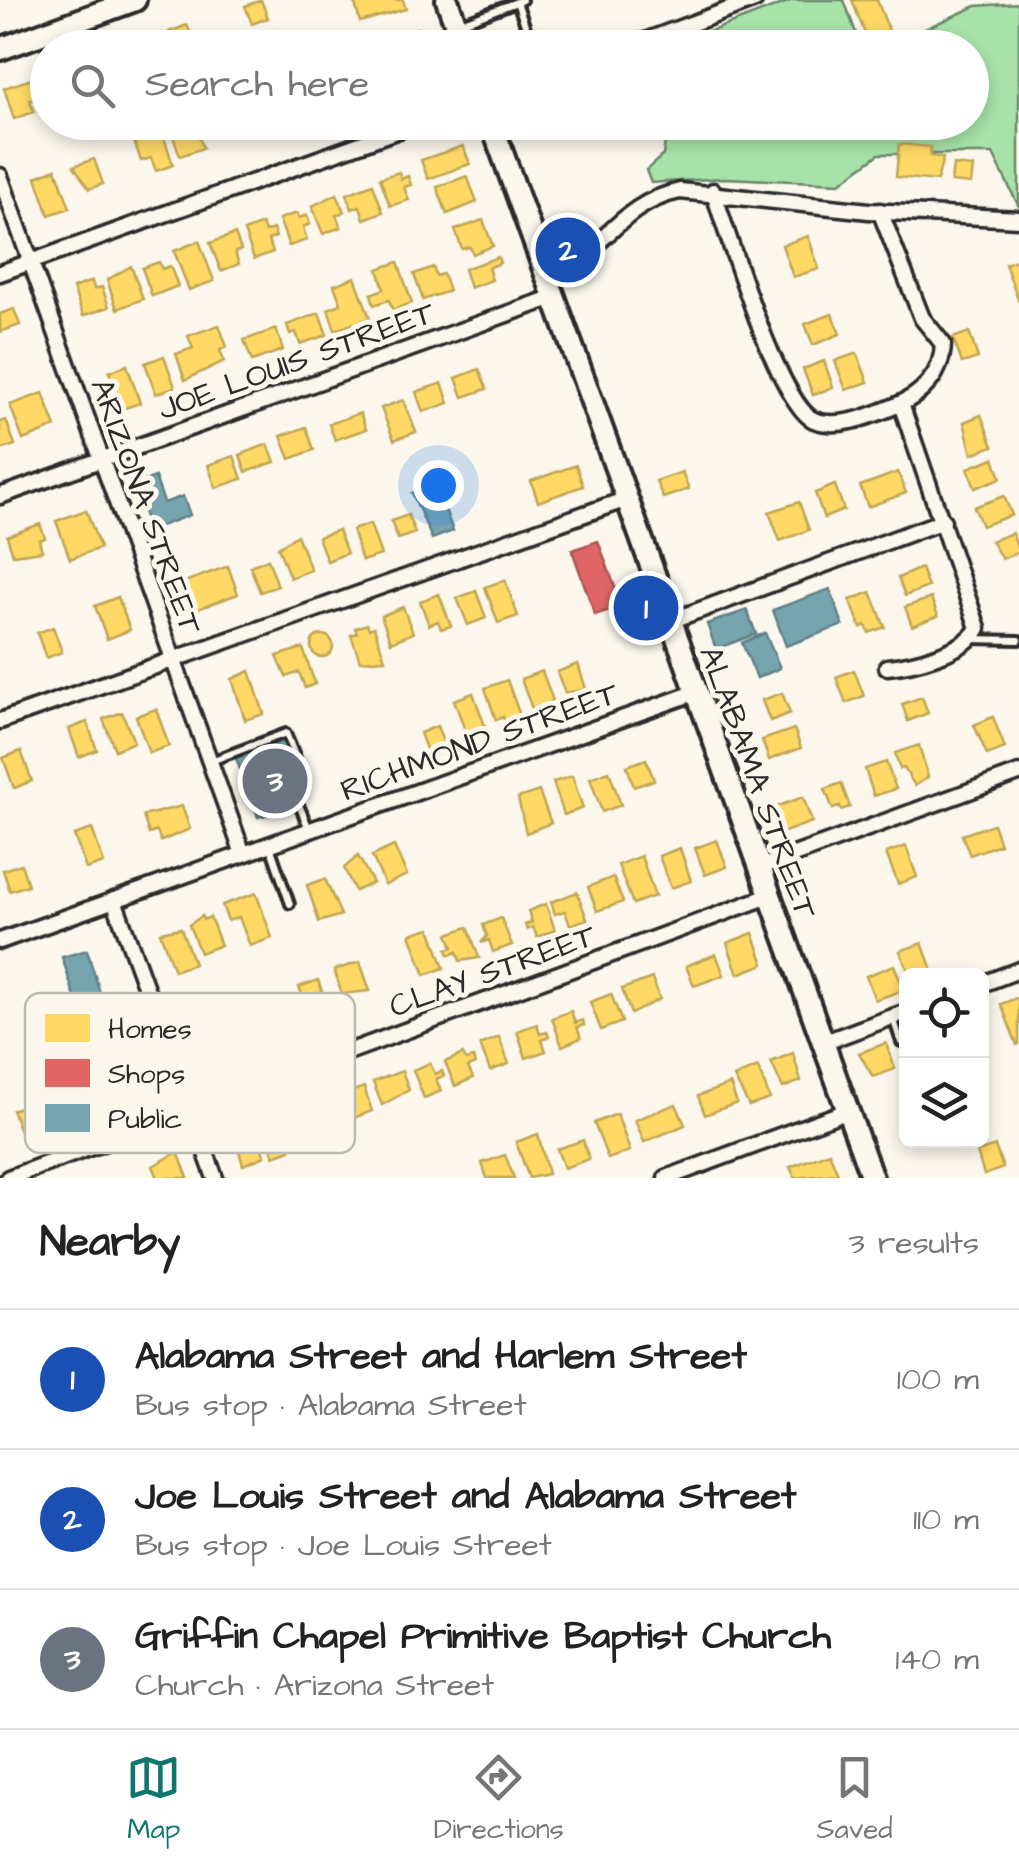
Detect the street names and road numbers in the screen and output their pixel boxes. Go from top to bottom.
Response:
street label: JOE LOUIS STREET [152,290,441,432]
street label: ARIZONA STREET [78,372,213,641]
street label: ALABAMA STREET [687,640,828,925]
street label: RICHMOND STREET [334,671,625,814]
street label: CLAY STREET [383,913,602,1030]

